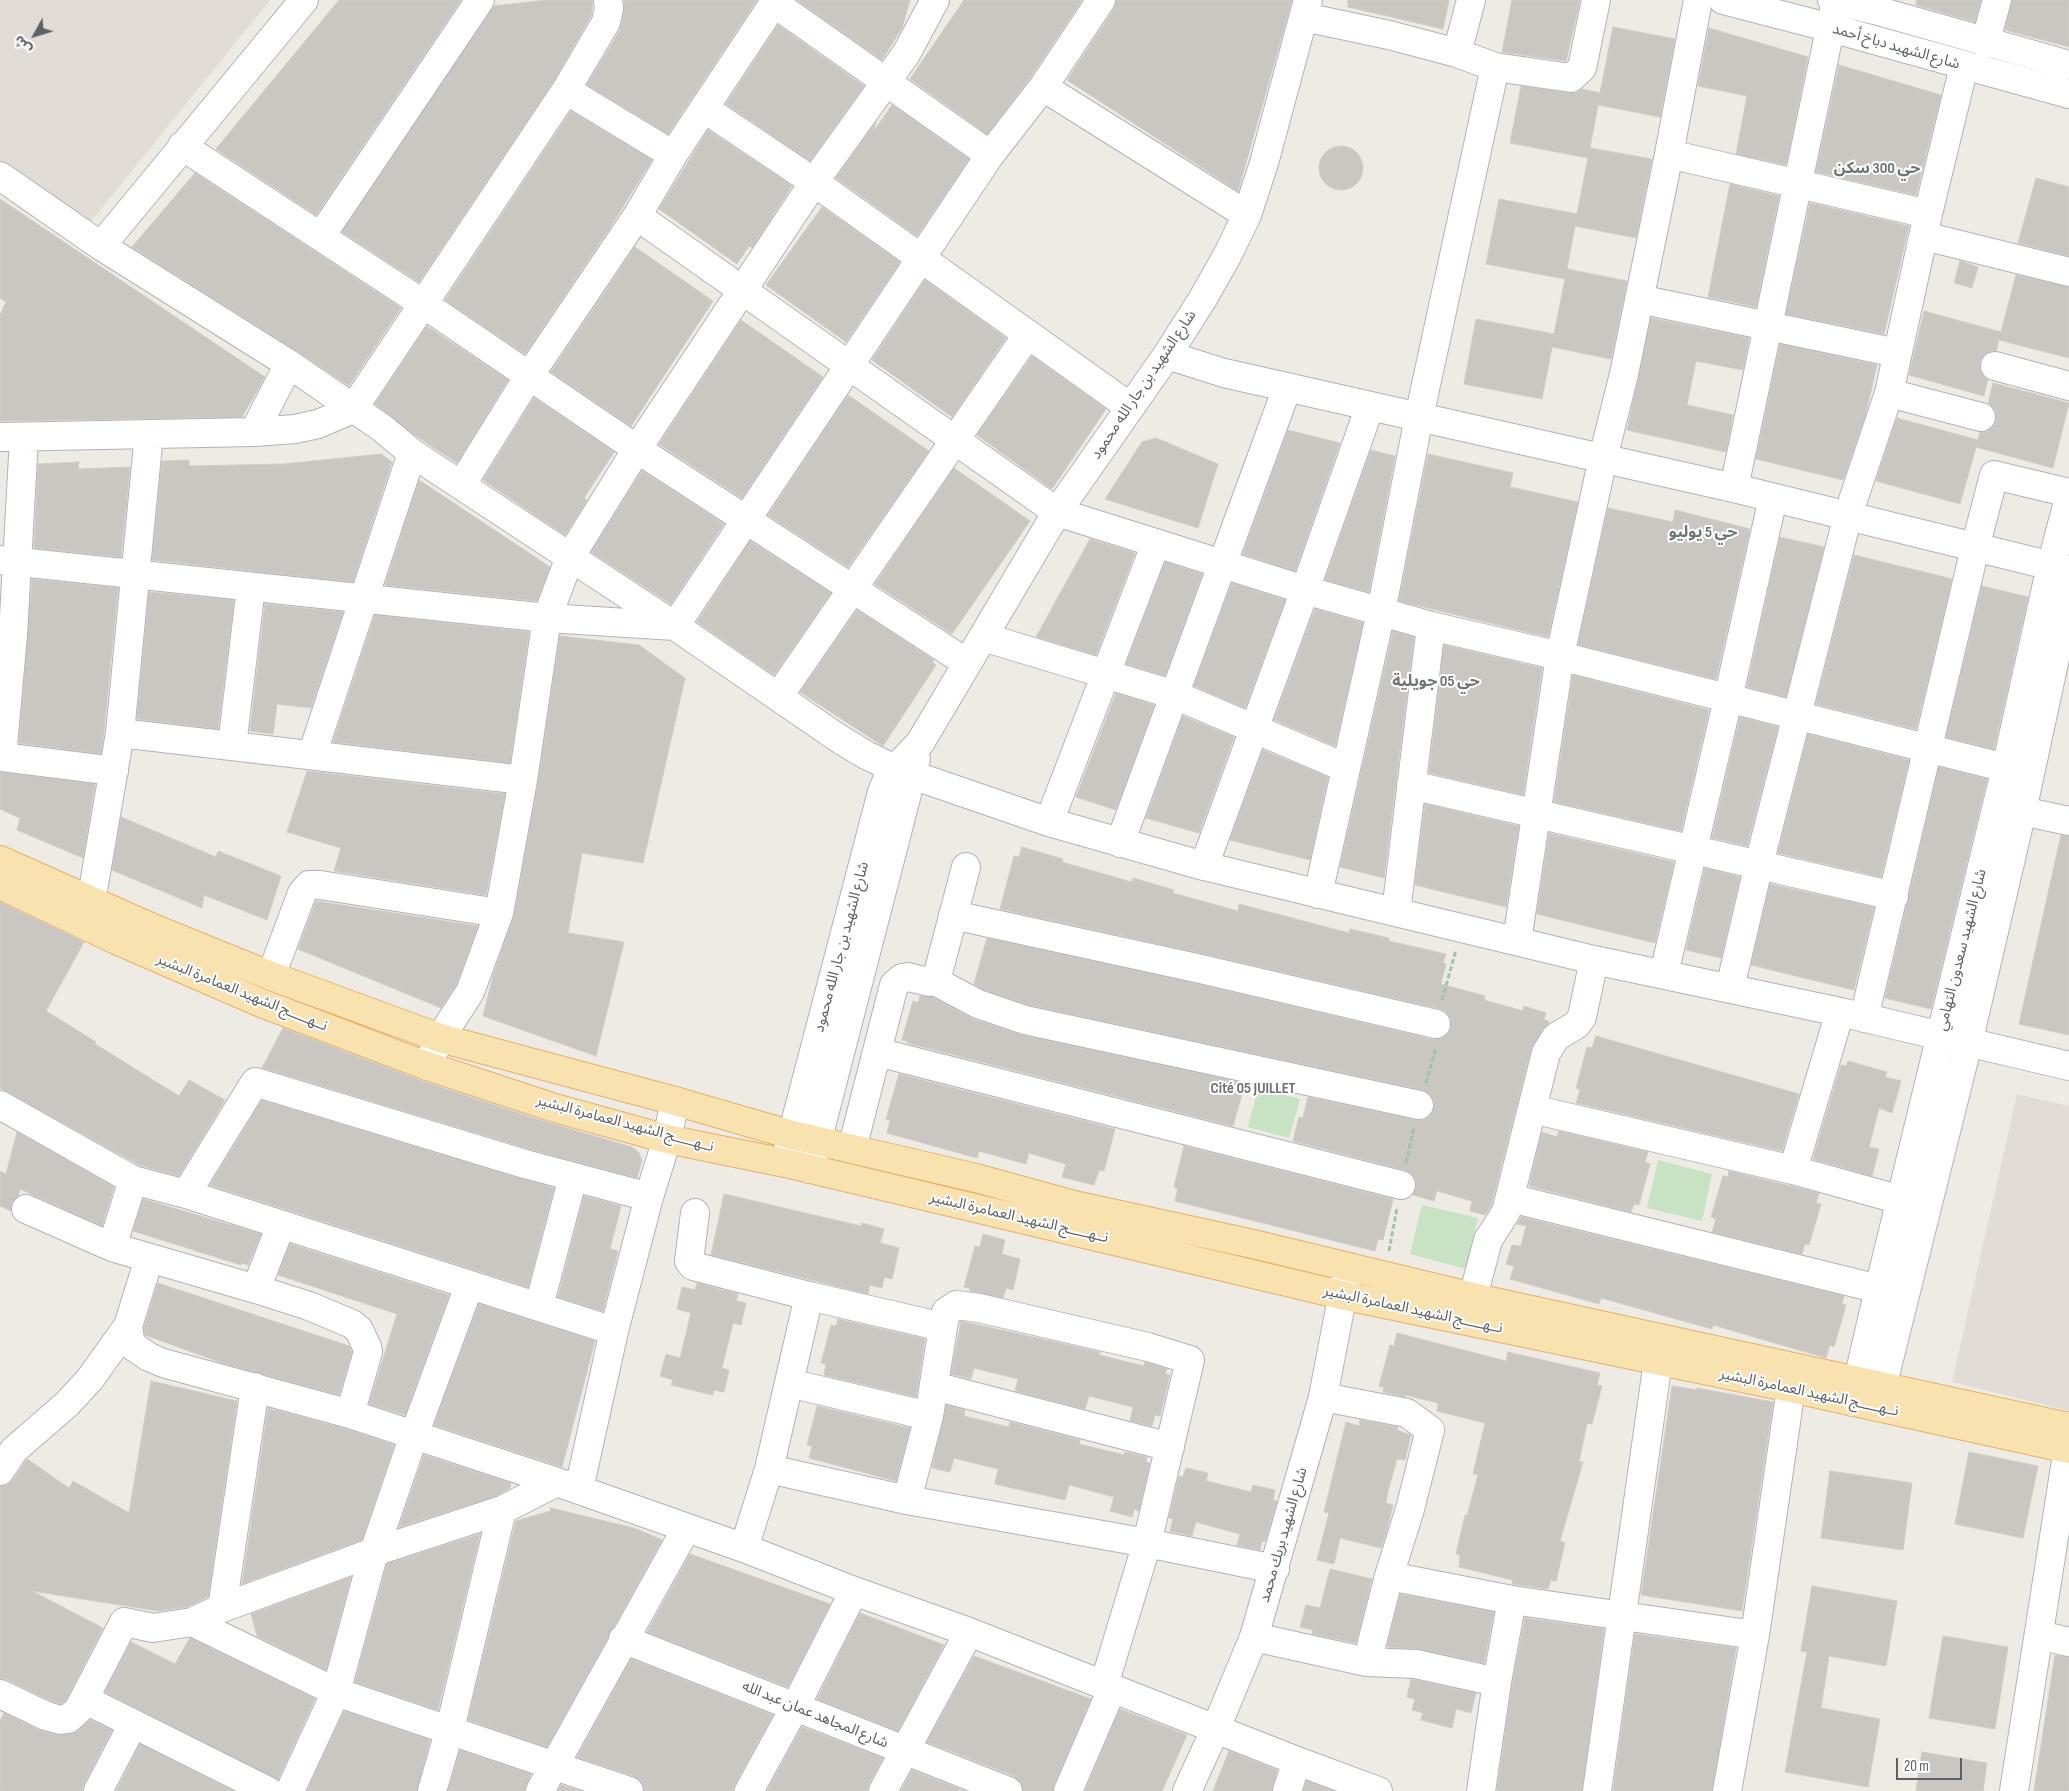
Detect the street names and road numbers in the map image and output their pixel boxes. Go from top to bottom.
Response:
street label: شارع الشهيد دباخ أحمد [1830,20,1962,74]
street label: شارع الشهيد بن جار الله محمود [1087,307,1201,463]
street label: شارع الشهيد بن جار الله محمود [811,860,873,1034]
street label: شارع الشهيد سعدون التهامي [1933,867,1991,1033]
street label: نــهـــــج الشهيد العمامرة البشير [154,950,330,1036]
street label: نــهـــــج الشهيد العمامرة البشير [534,1092,716,1156]
street label: نــهـــــج الشهيد العمامرة البشير [928,1189,1110,1247]
street label: نــهـــــج الشهيد العمامرة البشير [1322,1282,1504,1338]
street label: نــهـــــج الشهيد العمامرة البشير [1718,1365,1900,1421]
street label: شارع الشهيد بريك محمد [1256,1465,1312,1605]
street label: شارع المجاهد عمان عبد الله [739,1677,891,1753]

